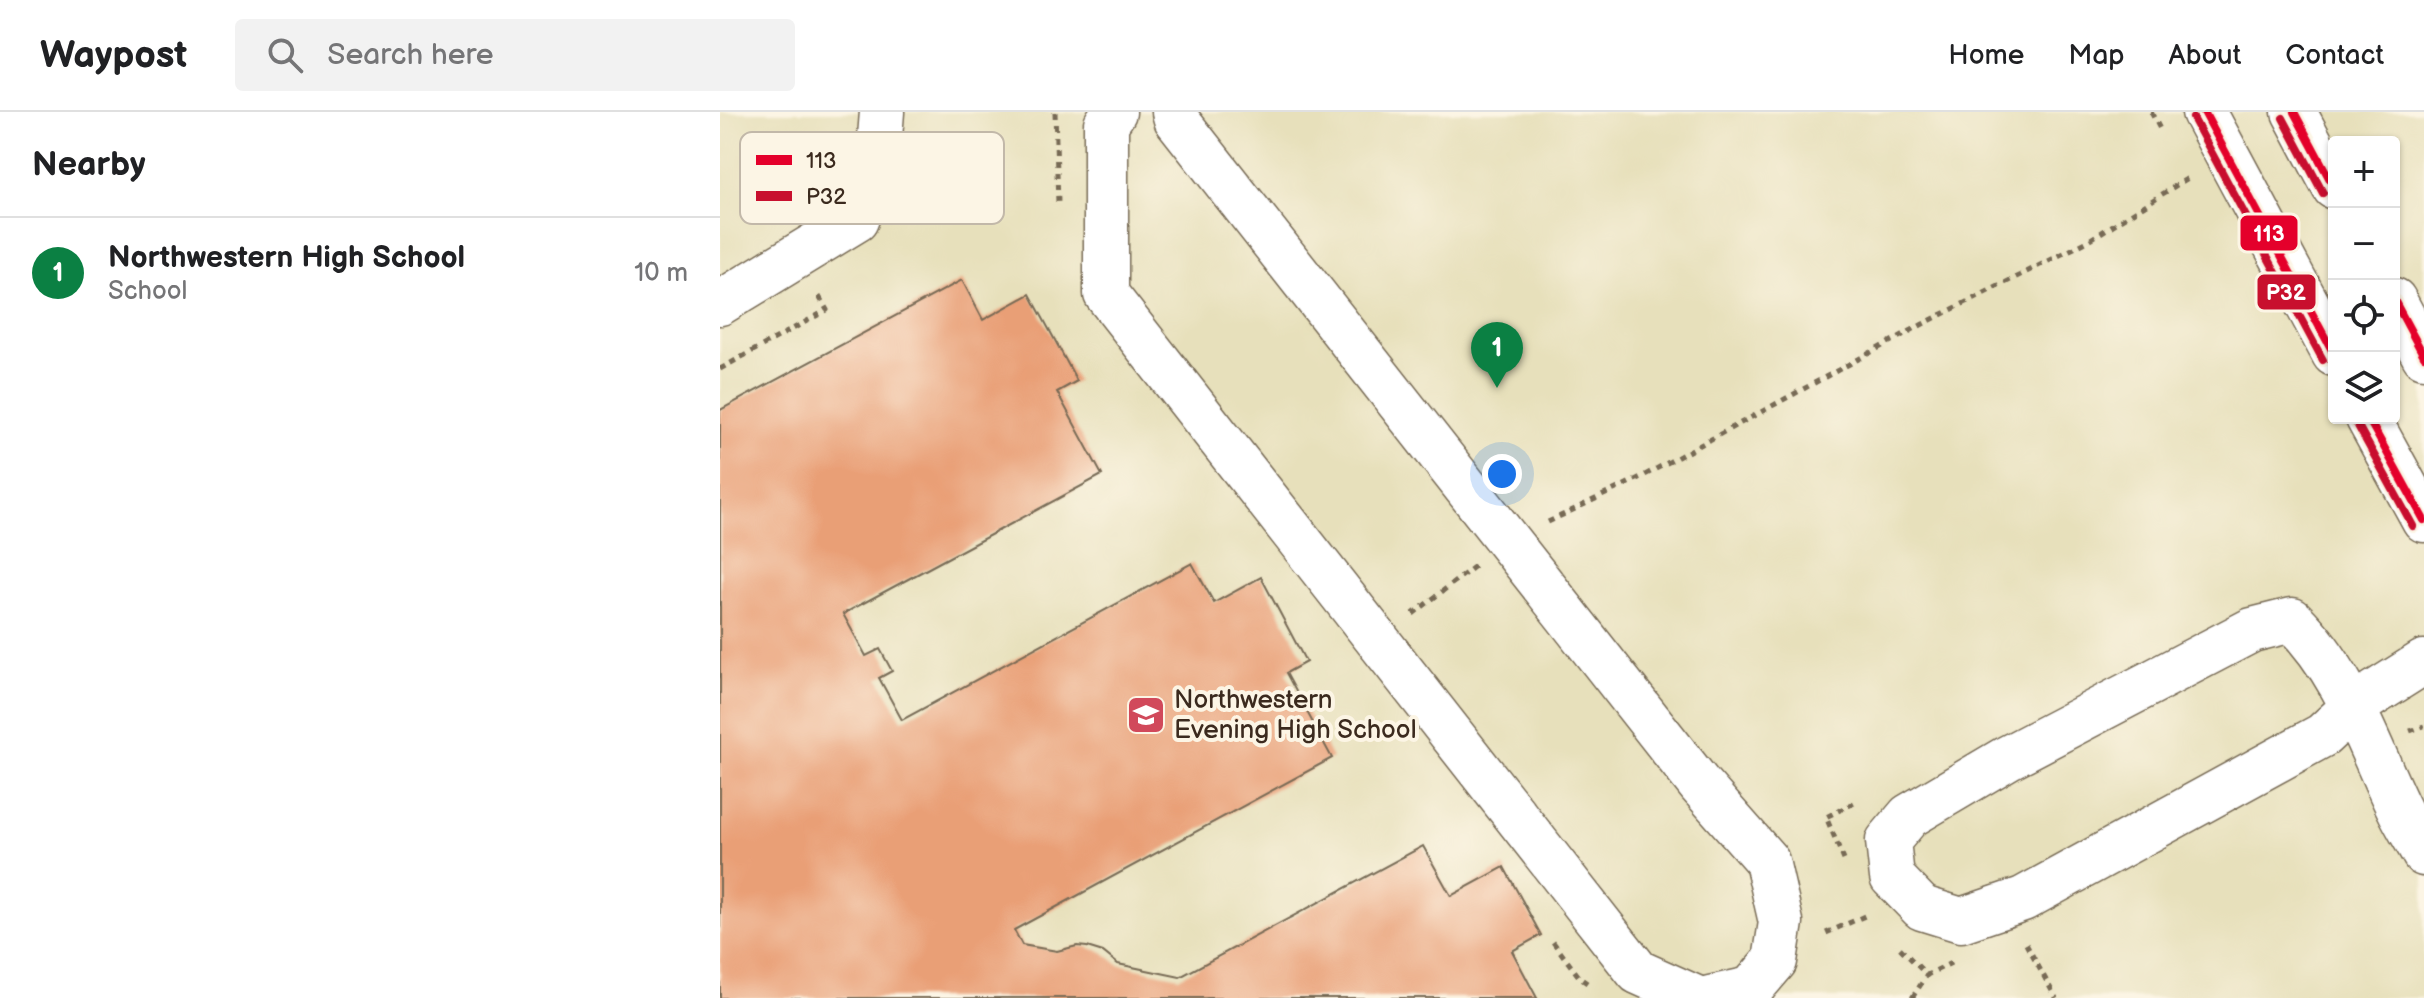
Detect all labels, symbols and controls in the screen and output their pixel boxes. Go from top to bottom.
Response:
search box [235,19,795,91]
text: Waypost [40,33,187,78]
icon: search [263,33,307,77]
text: Search here [327,37,493,73]
text: Home [1948,39,2024,72]
text: Map [2068,39,2125,72]
text: About [2169,39,2241,72]
text: Contact [2285,39,2384,72]
legend [740,132,1004,224]
map controls [2328,136,2400,424]
button: + [2328,136,2400,208]
text: Nearby [32,144,146,185]
text: 113 [806,148,837,175]
text: P32 [806,184,846,211]
button: − [2328,208,2400,280]
line badge: 113 [2239,214,2299,252]
text: 113 [2253,221,2285,248]
text: Northwestern High School [108,240,465,276]
text: 1 [53,258,63,289]
text: 10 m [634,258,688,289]
line badge: P32 [2256,273,2317,311]
text: School [108,276,187,307]
text: P32 [2266,280,2306,307]
button: locate [2328,280,2400,352]
pin: 1 [1471,322,1523,388]
button: layers [2328,352,2400,424]
your location [1482,454,1522,494]
place label: Northwestern Evening High School [1174,685,1416,746]
school or university icon: Northwestern Evening High School [1125,694,1167,736]

